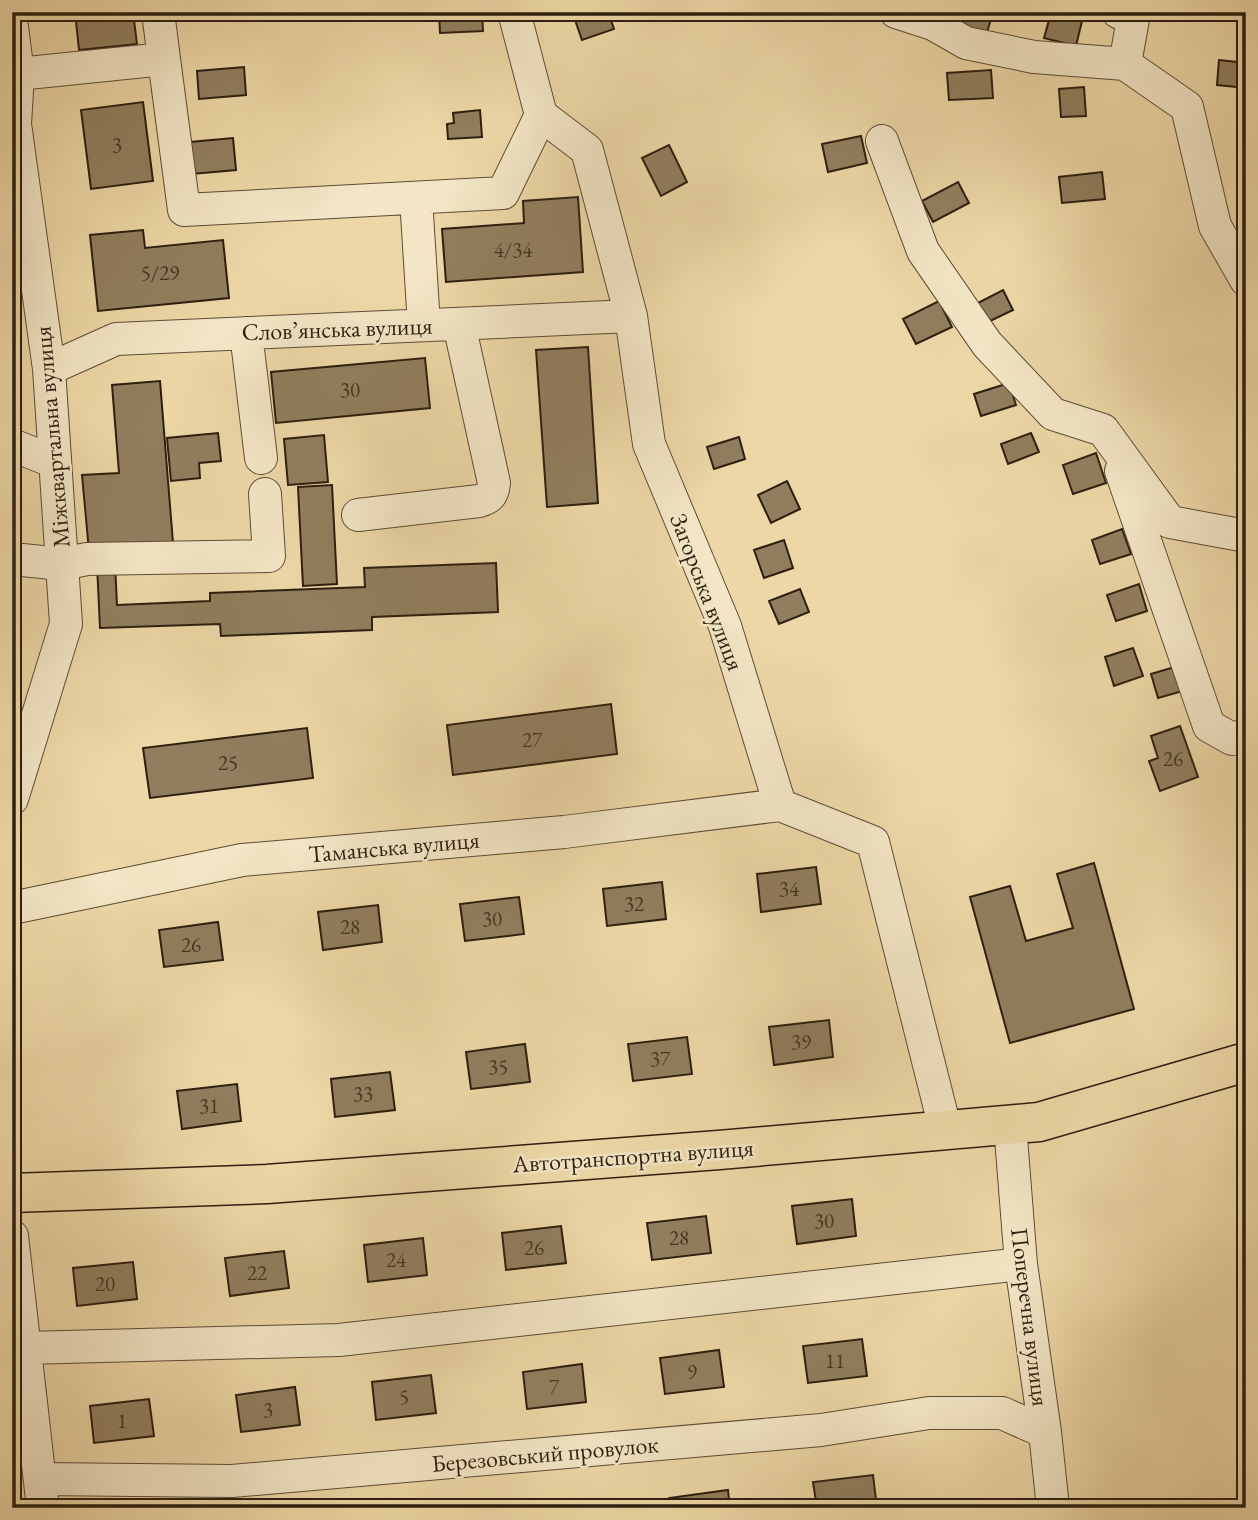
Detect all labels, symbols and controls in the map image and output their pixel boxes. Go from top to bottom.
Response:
house number: 3 [112,131,122,158]
house number: 4/34 [494,236,533,263]
house number: 5/29 [141,259,179,286]
street label: Слов’янська вулиця [241,310,433,347]
street label: Міжквартальна вулиця [26,325,77,549]
house number: 30 [340,376,360,403]
street label: Загорська вулиця [663,509,752,675]
house number: 27 [522,726,543,753]
house number: 26 [1163,745,1183,772]
house number: 25 [218,749,238,776]
street label: Таманська вулиця [307,824,481,869]
house number: 34 [779,875,800,902]
house number: 32 [624,890,644,917]
house number: 30 [482,905,502,932]
house number: 28 [340,913,360,940]
house number: 26 [181,931,201,958]
house number: 39 [791,1028,811,1055]
house number: 37 [650,1045,671,1072]
house number: 35 [488,1053,508,1080]
house number: 33 [353,1080,373,1107]
house number: 31 [199,1092,219,1119]
street label: Автотранспортна вулиця [510,1132,755,1179]
house number: 30 [814,1207,834,1234]
house number: 28 [669,1224,689,1251]
street label: Поперечна вулиця [1004,1226,1057,1408]
house number: 26 [524,1234,544,1261]
house number: 24 [386,1246,407,1273]
house number: 22 [247,1259,267,1286]
house number: 20 [95,1270,115,1297]
house number: 11 [825,1347,845,1374]
house number: 9 [687,1358,697,1385]
house number: 7 [549,1373,560,1400]
house number: 5 [399,1383,409,1410]
house number: 3 [263,1396,273,1423]
house number: 1 [117,1407,127,1434]
street label: Березовський провулок [430,1428,660,1479]

